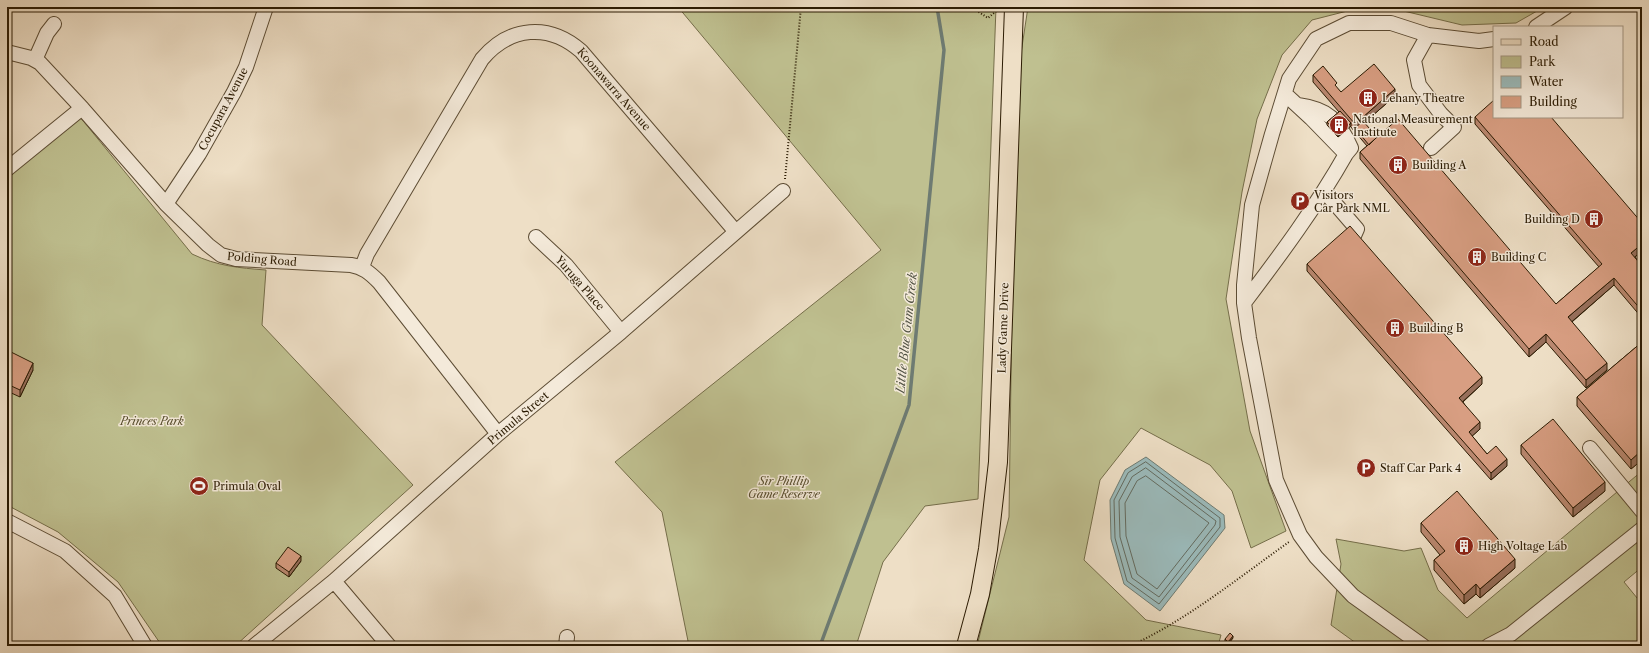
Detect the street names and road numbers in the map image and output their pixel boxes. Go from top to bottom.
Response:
street label: Koonawarra Avenue [574,45,654,133]
street label: Cocupara Avenue [195,65,251,153]
street label: Polding Road [227,249,298,269]
street label: Yuruga Place [552,252,608,313]
street label: Lady Game Drive [994,282,1012,374]
street label: Primula Street [485,388,551,448]

